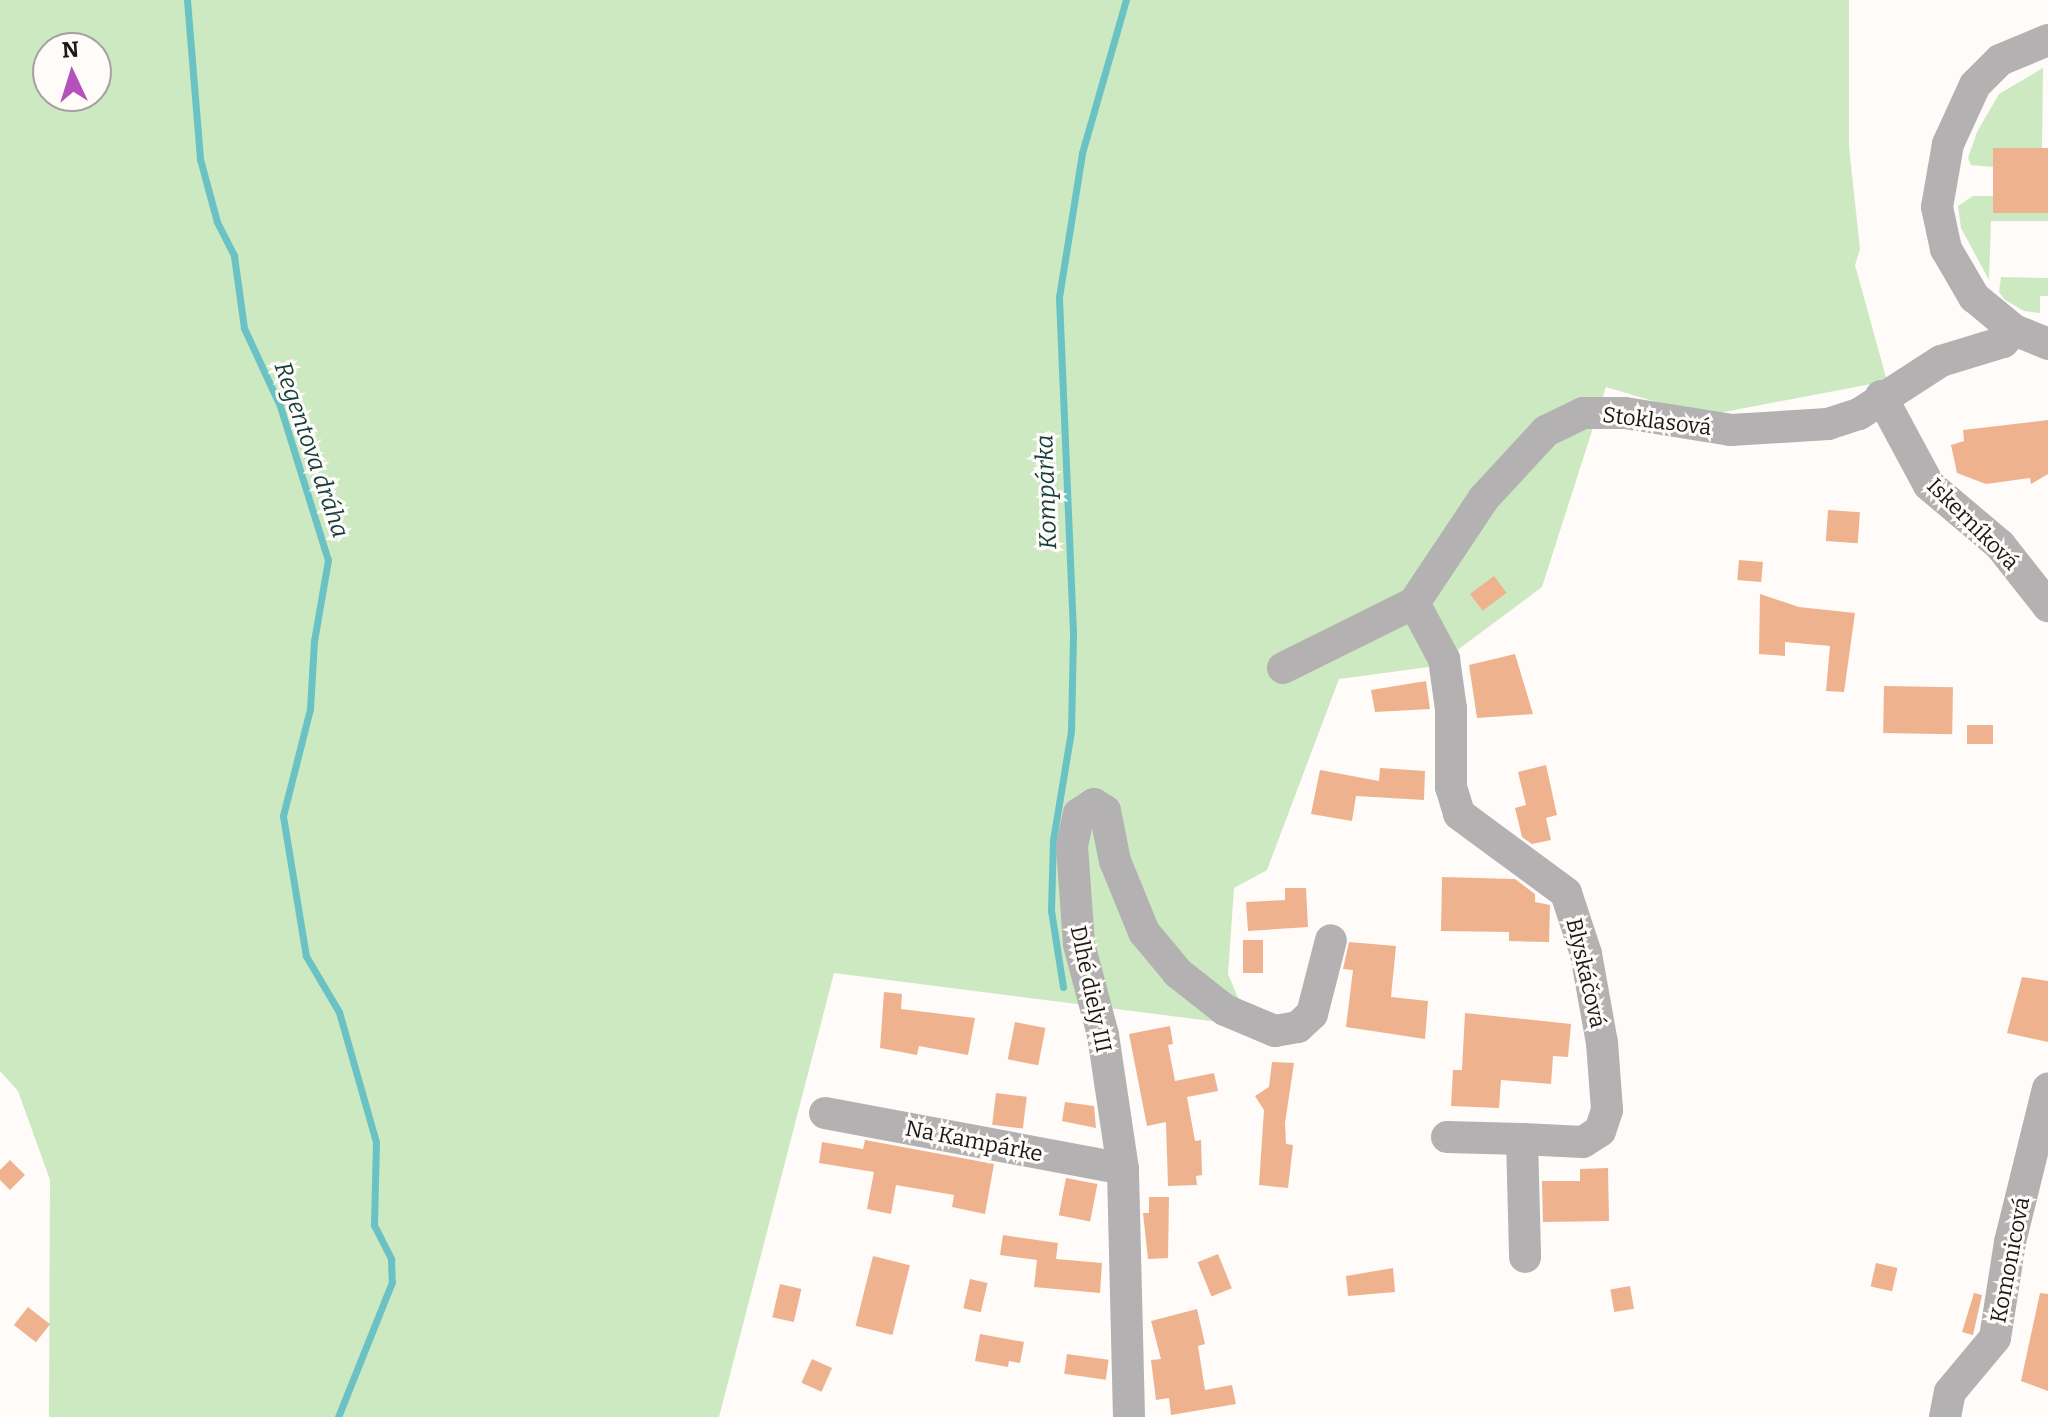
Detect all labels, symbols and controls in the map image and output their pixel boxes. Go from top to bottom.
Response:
north arrow [32,32,112,112]
text: N [61,35,80,64]
water label: Regentova dráha [267,358,355,542]
street label: Stoklasová [1601,401,1713,441]
water label: Kompárka [1031,434,1063,550]
street label: Iskerníková [1922,473,2024,575]
street label: Blyskáčová [1561,916,1611,1030]
street label: Dlhé diely III [1065,923,1117,1055]
street label: Na Kampárke [903,1115,1045,1167]
street label: Komonicová [1985,1195,2035,1325]

